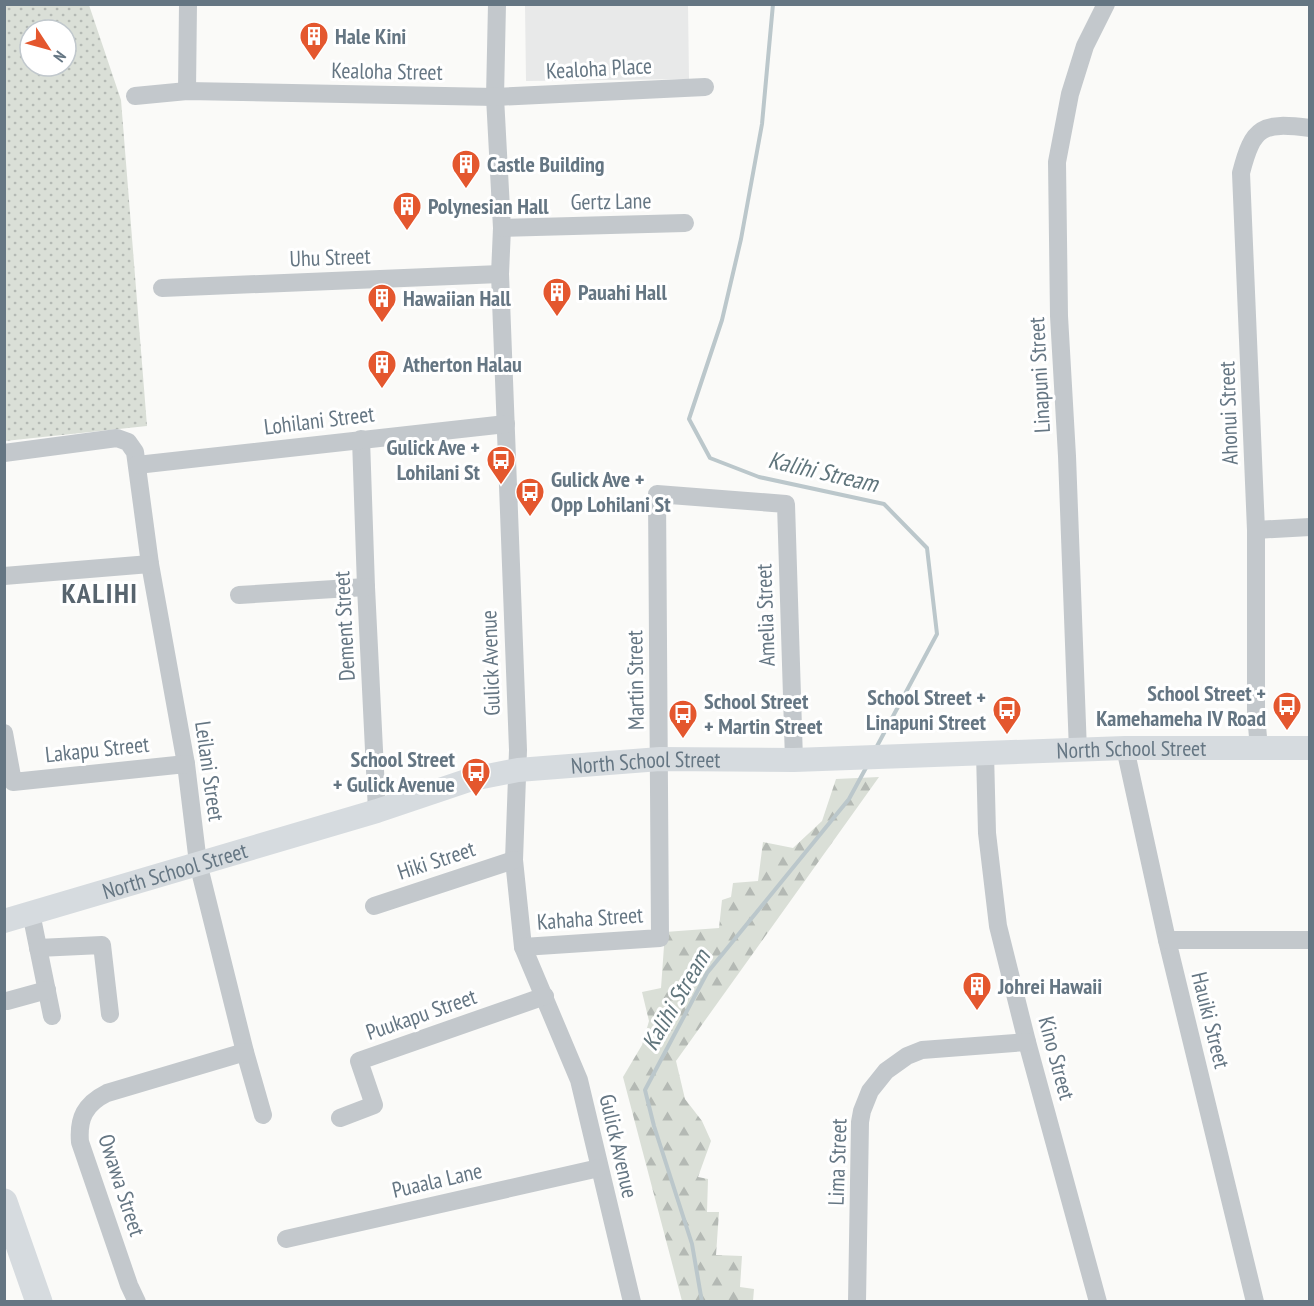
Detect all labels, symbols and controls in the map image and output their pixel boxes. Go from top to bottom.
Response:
north arrow [18,18,78,78]
building icon: Hale Kini [298,20,330,62]
place label: Hale Kini [335,22,406,50]
text: N [50,47,71,66]
street label: Kealoha Place [545,51,653,85]
street label: Kealoha Street [331,56,443,86]
building icon: Castle Building [450,148,482,190]
place label: Castle Building [487,150,605,178]
street label: Gertz Lane [570,186,652,216]
building icon: Polynesian Hall [391,190,423,232]
place label: Polynesian Hall [428,192,549,220]
street label: Uhu Street [289,242,371,272]
building icon: Pauahi Hall [541,276,573,318]
place label: Pauahi Hall [578,278,667,306]
building icon: Hawaiian Hall [366,282,398,324]
place label: Hawaiian Hall [403,284,512,312]
street label: Linapuni Street [1022,316,1056,434]
building icon: Atherton Halau [366,348,398,390]
place label: Atherton Halau [402,350,522,378]
street label: Ahonui Street [1212,361,1244,465]
street label: Lohilani Street [262,399,376,441]
place label: Gulick Ave + Lohilani St [387,433,481,486]
bus stop icon: Gulick Ave + Lohilani St [485,444,517,486]
water label: Kalihi Stream [765,444,882,499]
place label: Gulick Ave + Opp Lohilani St [551,465,671,518]
bus stop icon: Gulick Ave + Opp Lohilani St [514,476,546,518]
street label: Amelia Street [749,563,781,667]
street label: Dement Street [327,570,361,682]
district label: KALIHI [62,574,138,611]
street label: Gulick Avenue [474,610,506,716]
street label: Martin Street [620,630,650,730]
place label: School Street + Kamehameha IV Road [1096,679,1266,732]
place label: School Street + Linapuni Street [866,683,987,736]
place label: School Street + Martin Street [704,687,823,740]
bus stop icon: School Street + Kamehameha IV Road [1271,690,1303,732]
bus stop icon: School Street + Linapuni Street [991,694,1023,736]
bus stop icon: School Street + Martin Street [667,698,699,740]
street label: Leilani Street [189,719,231,823]
street label: Lakapu Street [44,730,150,768]
street label: North School Street [1056,734,1206,764]
place label: School Street + Gulick Avenue [333,745,456,798]
street label: North School Street [570,745,721,780]
bus stop icon: School Street + Gulick Avenue [460,756,492,798]
street label: Hiki Street [394,834,478,886]
street label: North School Street [99,836,251,905]
street label: Kahaha Street [536,900,644,936]
water label: Kalihi Stream [634,943,717,1056]
street label: Hauiki Street [1186,969,1236,1071]
building icon: Johrei Hawaii [961,970,993,1012]
place label: Johrei Hawaii [997,972,1102,1000]
street label: Puukapu Street [362,982,480,1046]
street label: Kino Street [1032,1013,1082,1103]
street label: Gulick Avenue [593,1091,645,1201]
street label: Lima Street [821,1118,853,1206]
street label: Owawa Street [92,1130,152,1240]
street label: Puaala Lane [389,1156,485,1204]

